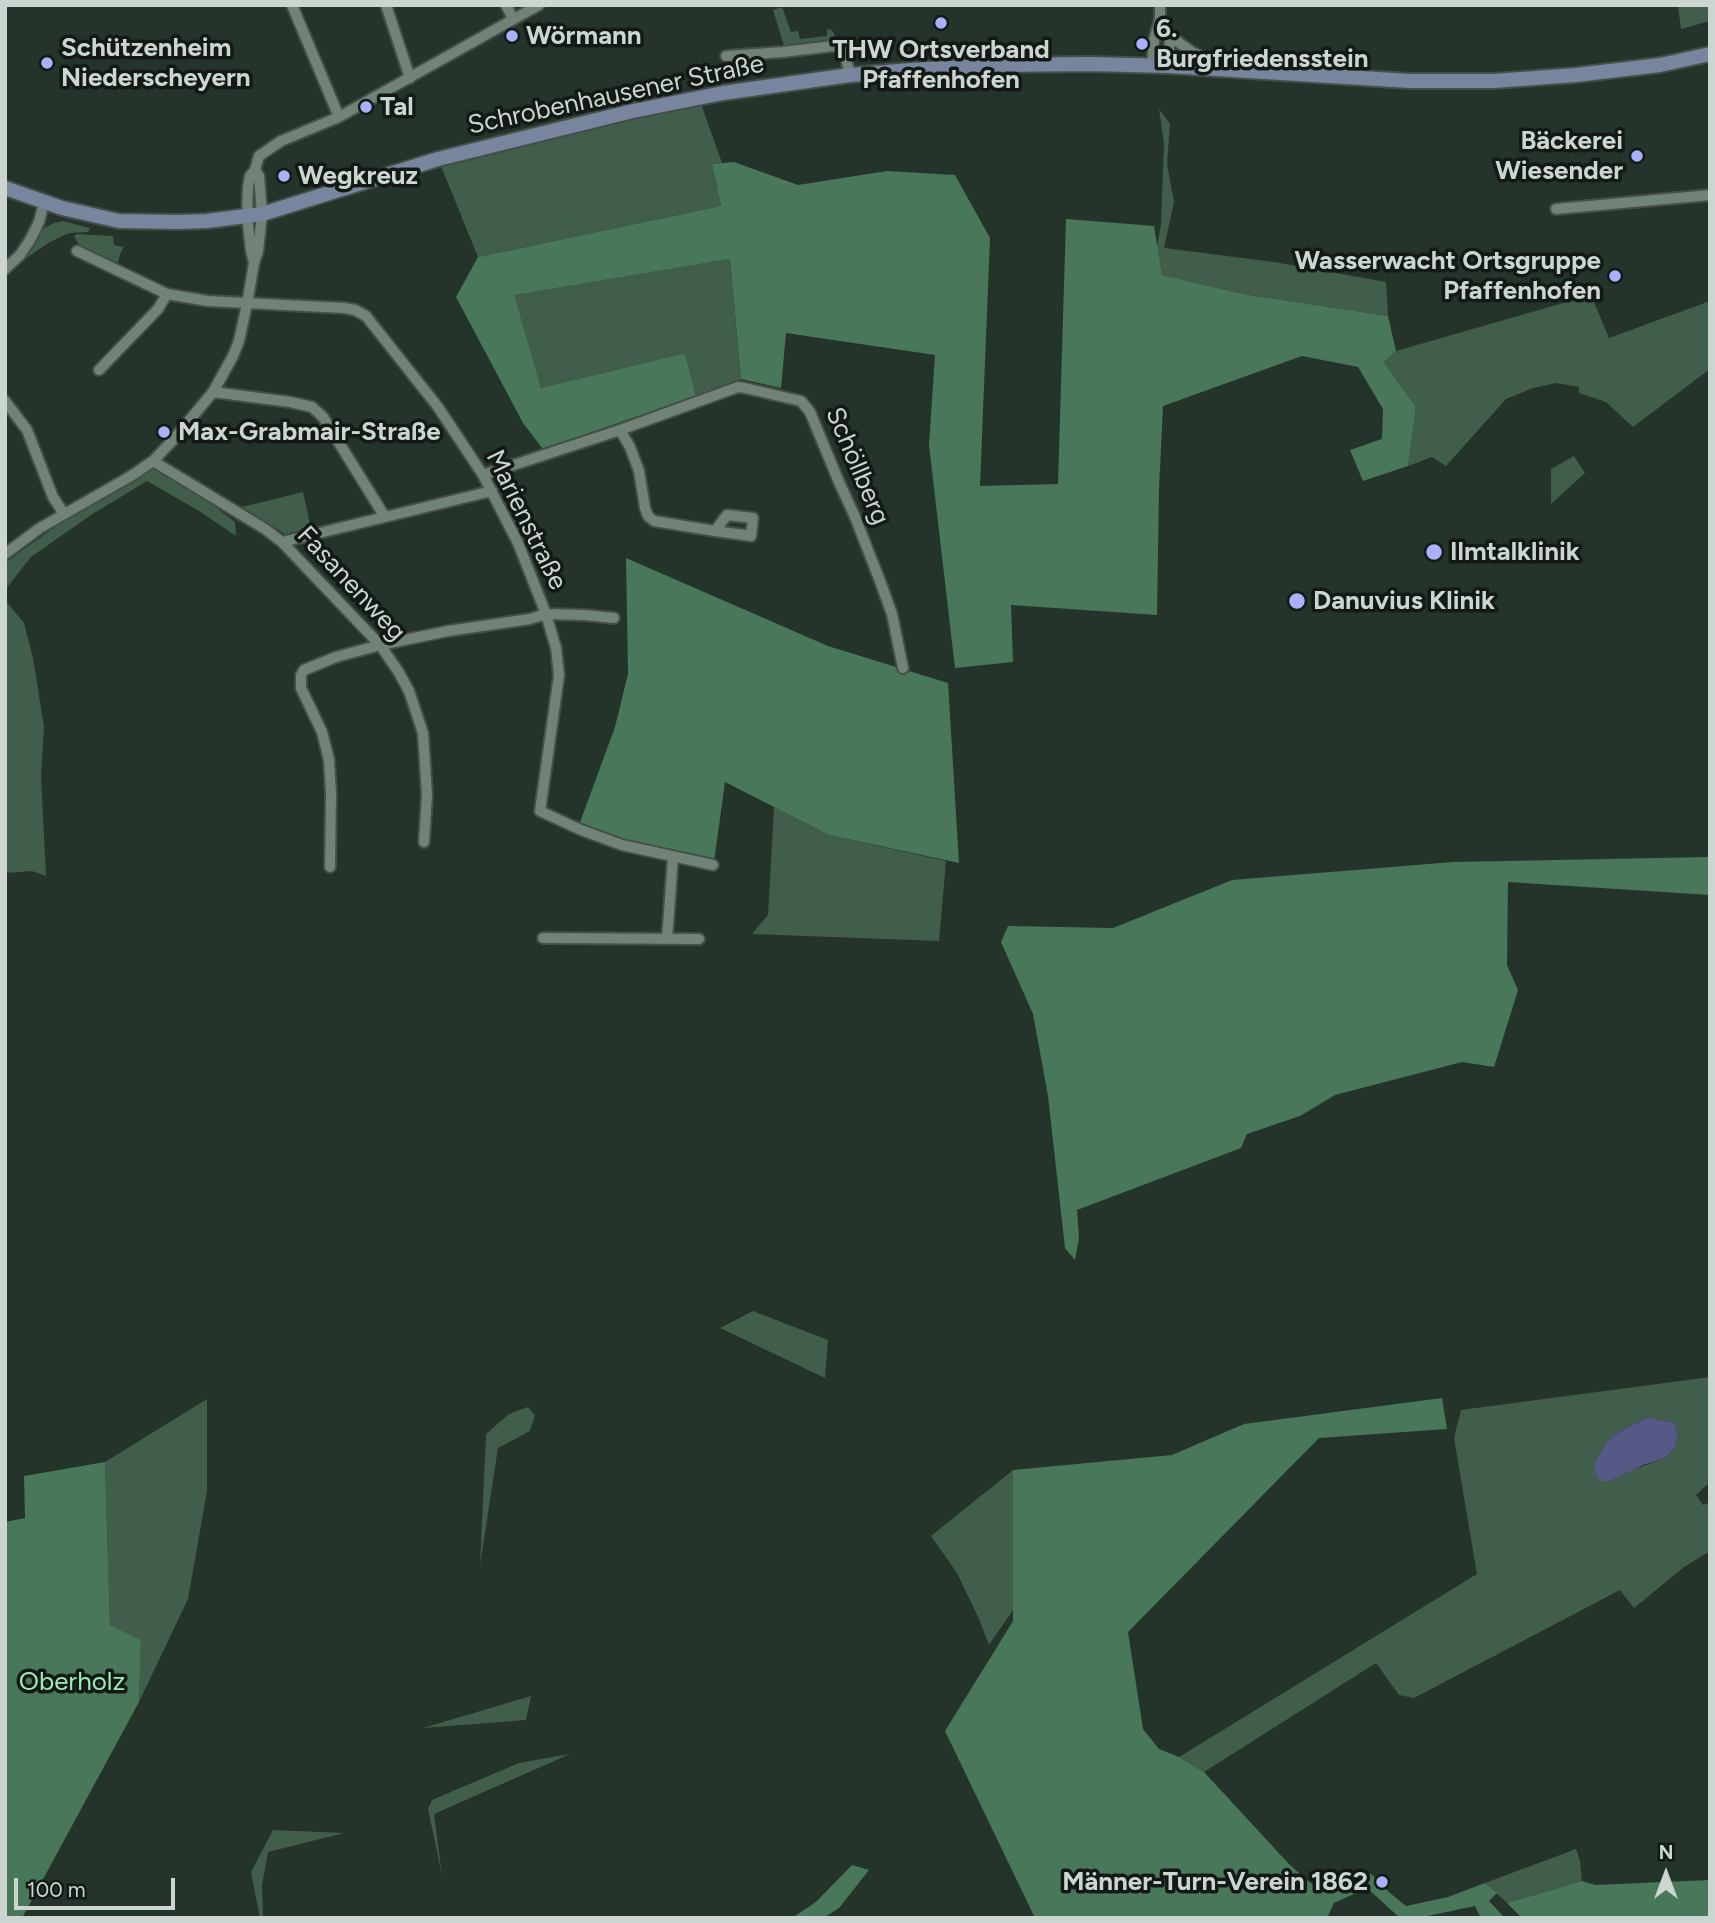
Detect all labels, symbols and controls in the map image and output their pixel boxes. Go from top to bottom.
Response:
place label: 6. Burgfriedensstein [1156,13,1368,74]
marker: THW Ortsverband Pfaffenhofen [933,15,949,31]
place label: Wörmann [526,20,642,52]
marker: Wörmann [504,28,520,44]
place label: Schützenheim Niederscheyern [61,32,251,94]
place label: THW Ortsverband Pfaffenhofen [832,34,1050,96]
marker: 6. Burgfriedensstein [1134,36,1150,52]
street label: Schrobenhausener Straße [465,48,767,142]
marker: Schützenheim Niederscheyern [39,55,55,71]
place label: Tal [380,91,414,123]
marker: Tal [358,99,374,115]
place label: Bäckerei Wiesender [1495,125,1623,186]
marker: Bäckerei Wiesender [1629,148,1645,164]
place label: Wegkreuz [298,160,418,192]
marker: Wegkreuz [276,168,292,184]
place label: Wasserwacht Ortsgruppe Pfaffenhofen [1295,245,1601,306]
marker: Wasserwacht Ortsgruppe Pfaffenhofen [1607,268,1623,284]
street label: Schöllberg [818,403,896,529]
place label: Max-Grabmair-Straße [178,416,441,448]
marker: Max-Grabmair-Straße [156,424,172,440]
street label: Marienstraße [479,445,573,595]
street label: Fasanenweg [290,520,412,648]
place label: Ilmtalklinik [1450,536,1580,568]
marker: Ilmtalklinik [1424,542,1444,562]
place label: Danuvius Klinik [1313,585,1495,617]
marker: Danuvius Klinik [1287,591,1307,611]
park label: Oberholz [19,1666,125,1698]
north arrow [1631,1839,1701,1909]
text: N [1659,1841,1673,1864]
scale bar [18,1864,178,1908]
place label: Männer-Turn-Verein 1862 [1062,1866,1368,1898]
marker: Männer-Turn-Verein 1862 [1374,1874,1390,1890]
text: 100 m [27,1877,86,1902]

